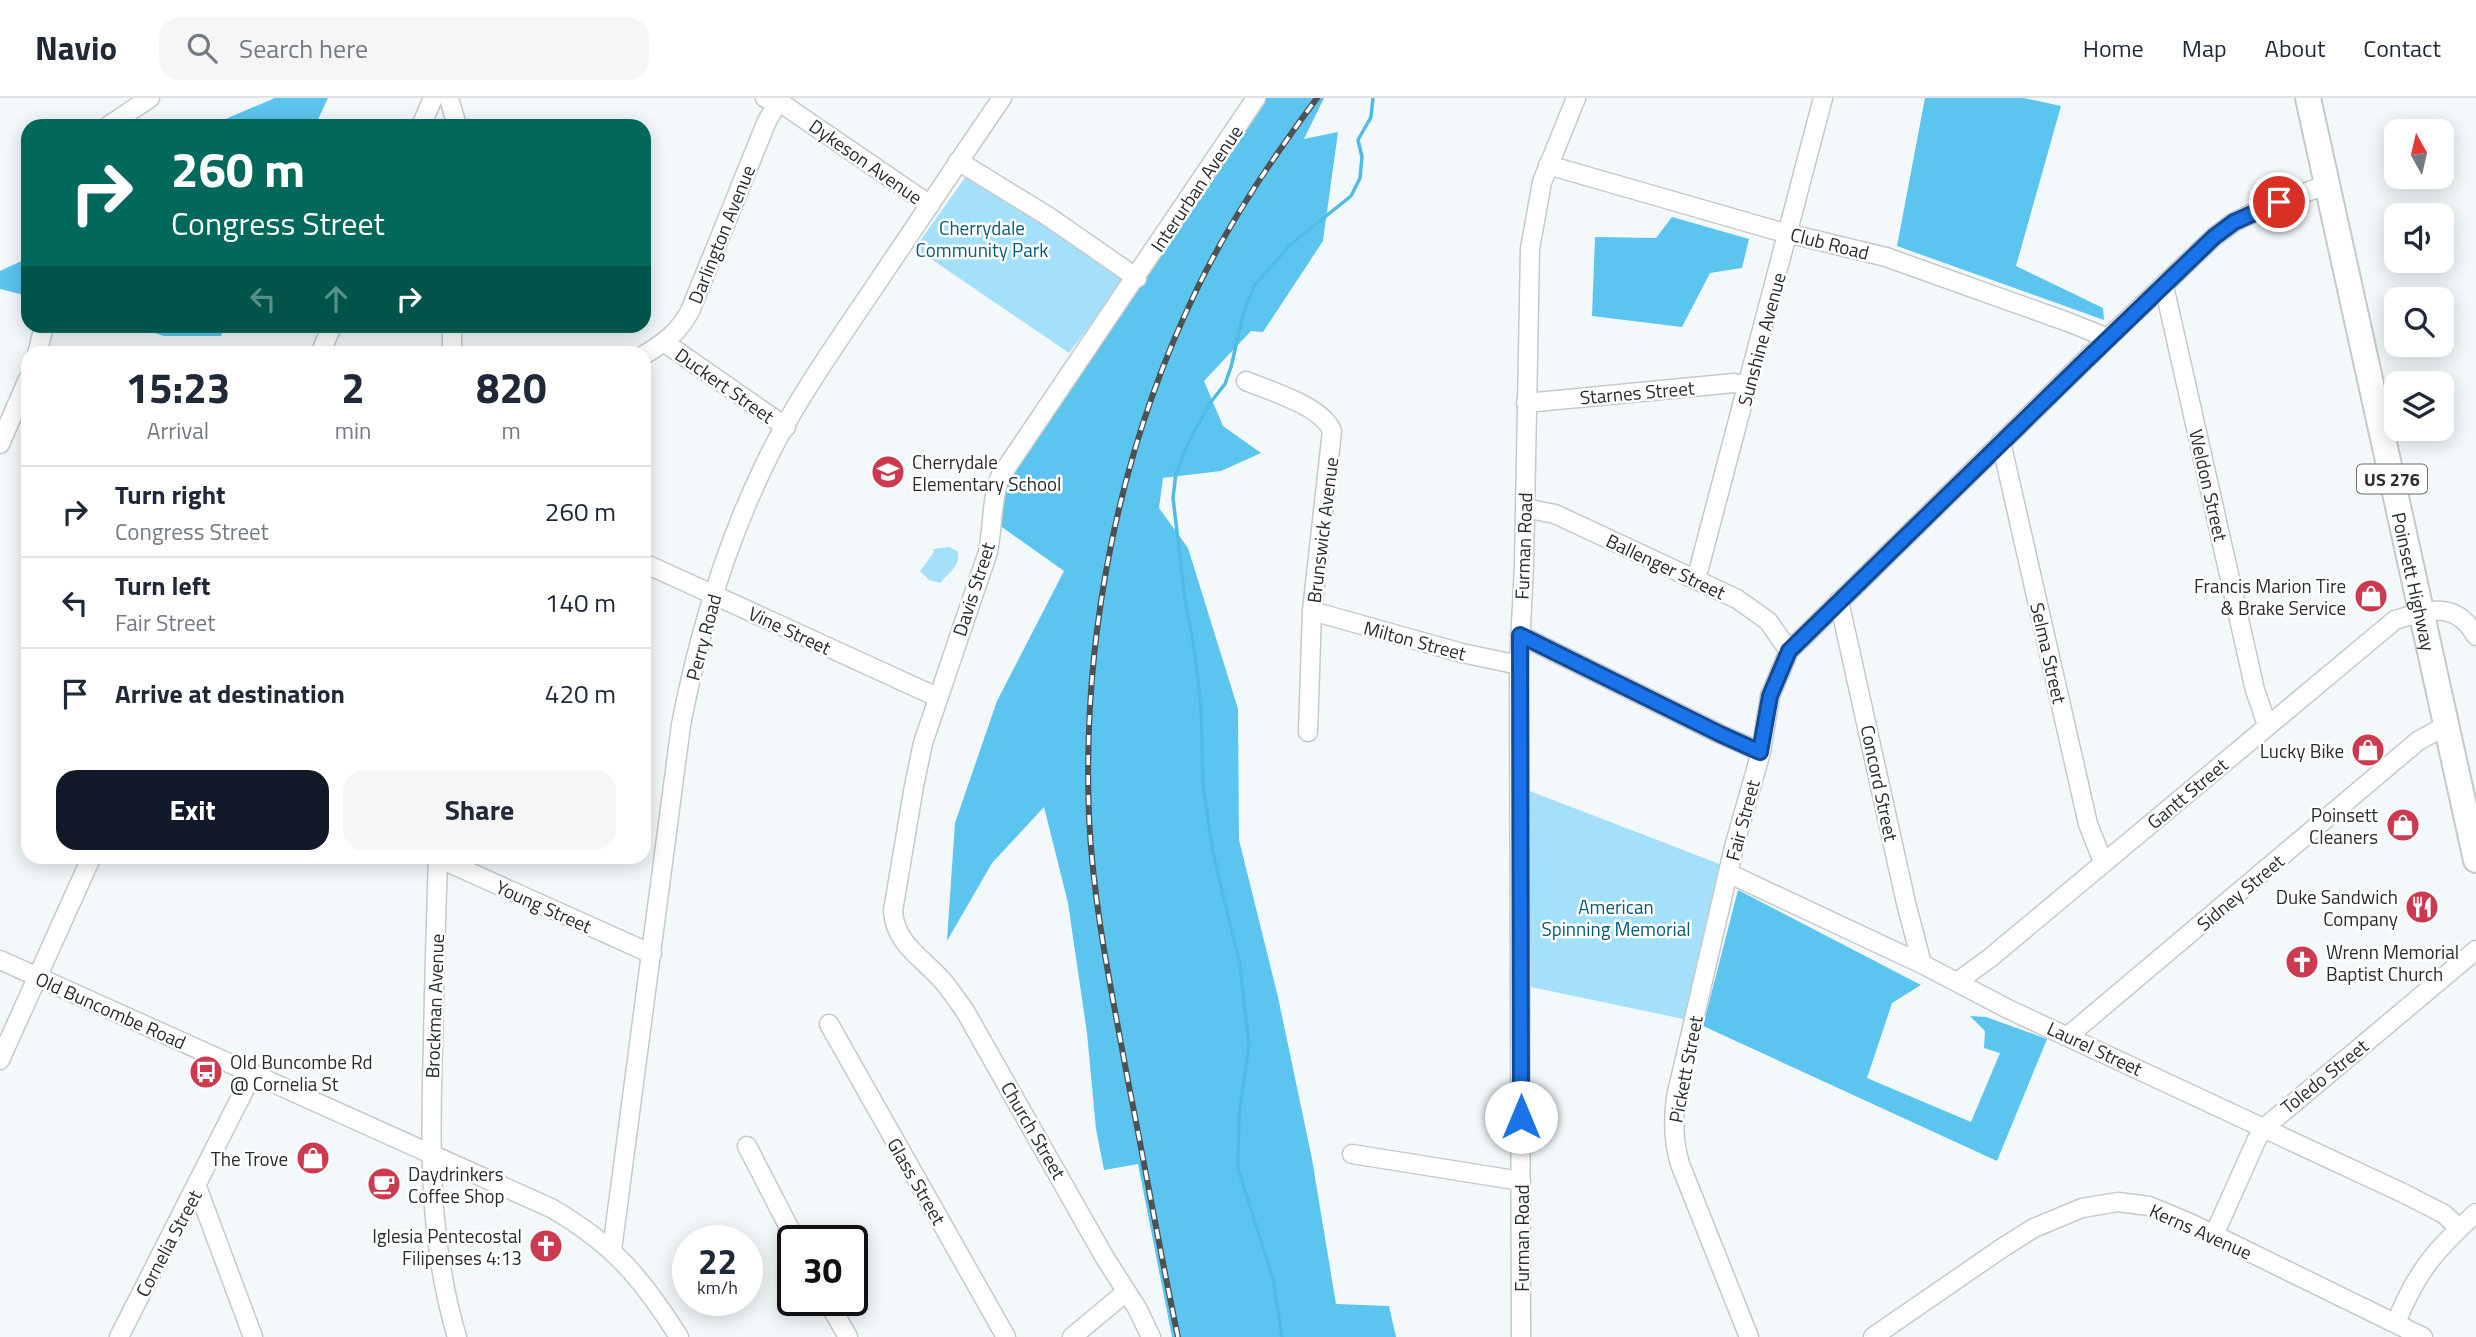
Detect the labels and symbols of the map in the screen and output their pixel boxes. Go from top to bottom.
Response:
street label: Dykeson Avenue [803,111,929,211]
street label: Interurban Avenue [1143,119,1249,257]
north arrow [2384,119,2454,189]
street label: Darlington Avenue [680,160,762,308]
pin [2249,172,2309,232]
park label: Cherrydale Community Park [916,213,1048,264]
street label: Club Road [1788,219,1872,267]
street label: Sunshine Avenue [1729,269,1793,409]
street label: Duckert Street [669,340,781,430]
street label: Starnes Street [1579,373,1696,411]
street label: Weldon Street [2182,426,2236,544]
place label: Cherrydale Elementary School [912,447,1061,498]
school or university icon: Cherrydale Elementary School [869,453,907,491]
street label: Brunswick Avenue [1299,455,1345,605]
road number: US 276 [2357,464,2427,494]
street label: Furman Road [1507,492,1539,600]
street label: Poinsett Highway [2385,509,2444,654]
street label: Ballenger Street [1601,526,1731,607]
street label: Davis Street [944,538,1002,640]
place label: Francis Marion Tire & Brake Service [2194,571,2346,622]
shop icon: Francis Marion Tire & Brake Service [2352,577,2390,615]
street label: Perry Road [678,591,728,683]
street label: Vine Street [744,598,836,662]
street label: Selma Street [2023,600,2075,707]
street label: Milton Street [1361,612,1470,668]
street label: Concord Street [1854,722,1907,844]
shop icon: Lucky Bike [2349,731,2387,769]
place label: Lucky Bike [2260,736,2344,765]
street label: Gantt Street [2140,750,2234,836]
street label: Fair Street [1717,776,1767,864]
place label: Poinsett Cleaners [2309,800,2378,851]
shop icon: Poinsett Cleaners [2384,806,2422,844]
street label: Sidney Street [2190,846,2290,937]
street label: Young Street [491,872,597,940]
place label: Duke Sandwich Company [2276,882,2398,933]
restaurant icon: Duke Sandwich Company [2403,888,2441,926]
park label: American Spinning Memorial [1541,892,1691,943]
street label: Brockman Avenue [417,933,451,1079]
place label: Wrenn Memorial Baptist Church [2326,937,2459,988]
church icon: Wrenn Memorial Baptist Church [2283,943,2321,981]
street label: Old Buncombe Road [31,964,191,1056]
street label: Pickett Street [1660,1013,1710,1125]
street label: Laurel Street [2043,1013,2148,1083]
street label: Toledo Street [2274,1031,2374,1120]
place label: Old Buncombe Rd @ Cornelia St [230,1047,373,1098]
bus stop icon: Old Buncombe Rd @ Cornelia St [187,1053,225,1091]
street label: Church Street [994,1076,1074,1185]
position arrow [1484,1080,1558,1154]
street label: Glass Street [880,1132,954,1230]
shop icon: The Trove [294,1139,332,1177]
place label: The Trove [211,1144,288,1173]
place label: Daydrinkers Coffee Shop [408,1159,505,1210]
cafe icon: Daydrinkers Coffee Shop [365,1165,403,1203]
street label: Cornelia Street [128,1184,209,1302]
street label: Furman Road [1507,1184,1536,1292]
street label: Kerns Avenue [2145,1196,2257,1266]
place label: Iglesia Pentecostal Filipenses 4:13 [372,1221,522,1272]
speed limit sign: 30 [777,1225,868,1316]
church icon: Iglesia Pentecostal Filipenses 4:13 [527,1227,565,1265]

